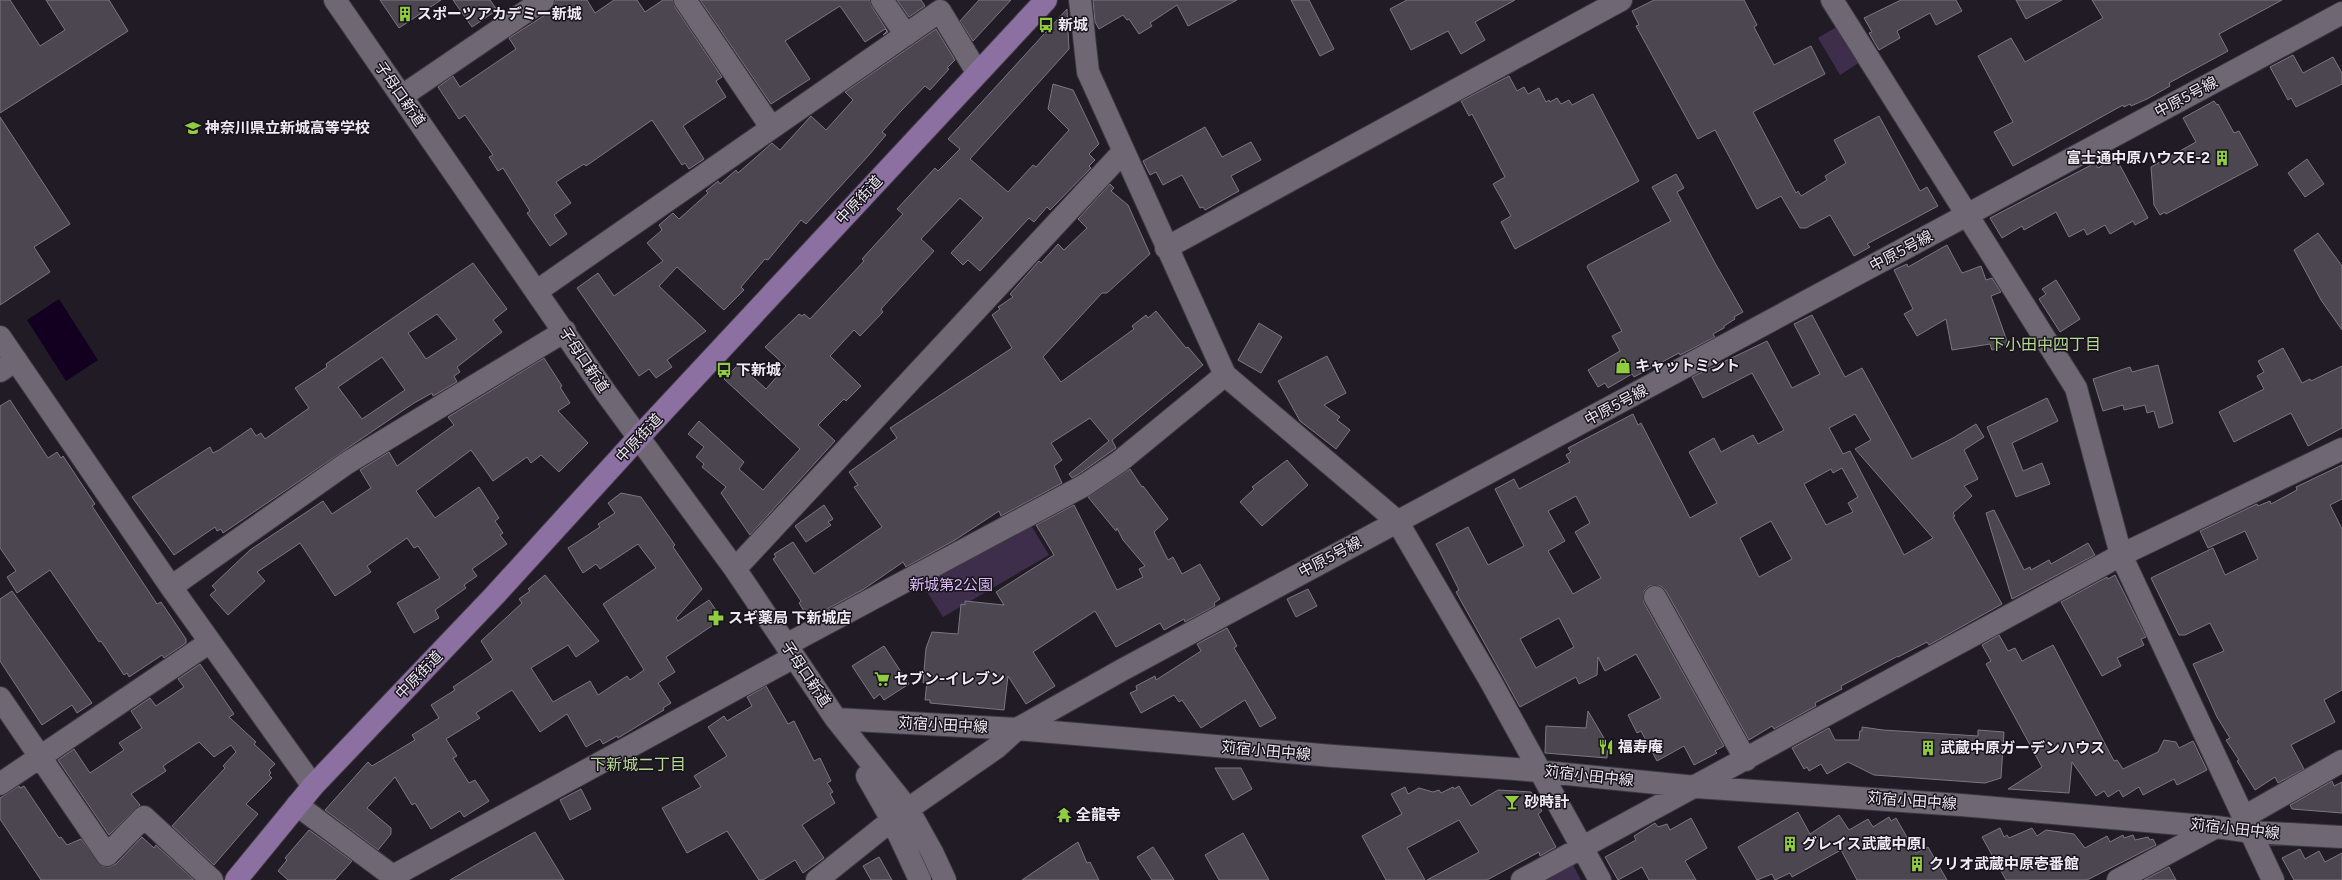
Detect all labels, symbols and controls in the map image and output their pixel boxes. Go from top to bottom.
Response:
building icon: スポーツアカデミー新城 [396,5,414,23]
place label: スポーツアカデミー新城 [417,5,582,23]
bus stop icon: 新城 [1037,16,1055,34]
place label: 新城 [1058,16,1088,34]
street label: 子母口新道 [371,58,429,130]
street label: 中原5号線 [2151,73,2221,121]
school or university icon: 神奈川県立新城高等学校 [184,119,202,137]
place label: 神奈川県立新城高等学校 [204,119,370,137]
place label: 富士通中原ハウスE-2 [2066,149,2210,167]
building icon: 富士通中原ハウスE-2 [2213,149,2231,167]
street label: 中原街道 [832,172,886,228]
street label: 中原5号線 [1866,227,1936,275]
street label: 子母口新道 [556,324,612,396]
district label: 下小田中四丁目 [1989,335,2101,354]
shop icon: キャットミント [1614,357,1632,375]
place label: キャットミント [1635,357,1740,375]
bus stop icon: 下新城 [715,361,733,379]
place label: 下新城 [736,361,781,379]
street label: 中原5号線 [1581,381,1651,429]
street label: 中原街道 [612,410,666,466]
street label: 中原5号線 [1295,533,1365,581]
park label: 新城第2公園 [909,576,993,594]
pharmacy icon: スギ薬局 下新城店 [707,609,725,627]
place label: スギ薬局 下新城店 [728,609,852,627]
street label: 子母口新道 [778,638,834,710]
street label: 中原街道 [392,647,446,703]
supermarket icon: セブン-イレブン [873,670,891,688]
place label: セブン-イレブン [894,670,1005,688]
street label: 苅宿小田中線 [898,714,988,736]
street label: 苅宿小田中線 [1220,738,1312,764]
restaurant icon: 福寿庵 [1597,738,1615,756]
place label: 福寿庵 [1617,738,1663,756]
building icon: 武蔵中原ガーデンハウス [1919,739,1937,757]
place label: 武蔵中原ガーデンハウス [1940,739,2105,757]
district label: 下新城二丁目 [590,755,686,774]
street label: 苅宿小田中線 [1543,762,1635,790]
street label: 苅宿小田中線 [1866,789,1958,813]
bar icon: 砂時計 [1503,793,1521,811]
place label: 砂時計 [1524,793,1569,811]
temple icon: 全龍寺 [1055,806,1073,824]
place label: 全龍寺 [1076,806,1121,824]
street label: 苅宿小田中線 [2189,815,2281,843]
building icon: グレイス武蔵中原I [1781,835,1799,853]
place label: グレイス武蔵中原I [1802,835,1926,853]
building icon: クリオ武蔵中原壱番館 [1908,855,1926,873]
place label: クリオ武蔵中原壱番館 [1929,855,2079,873]

